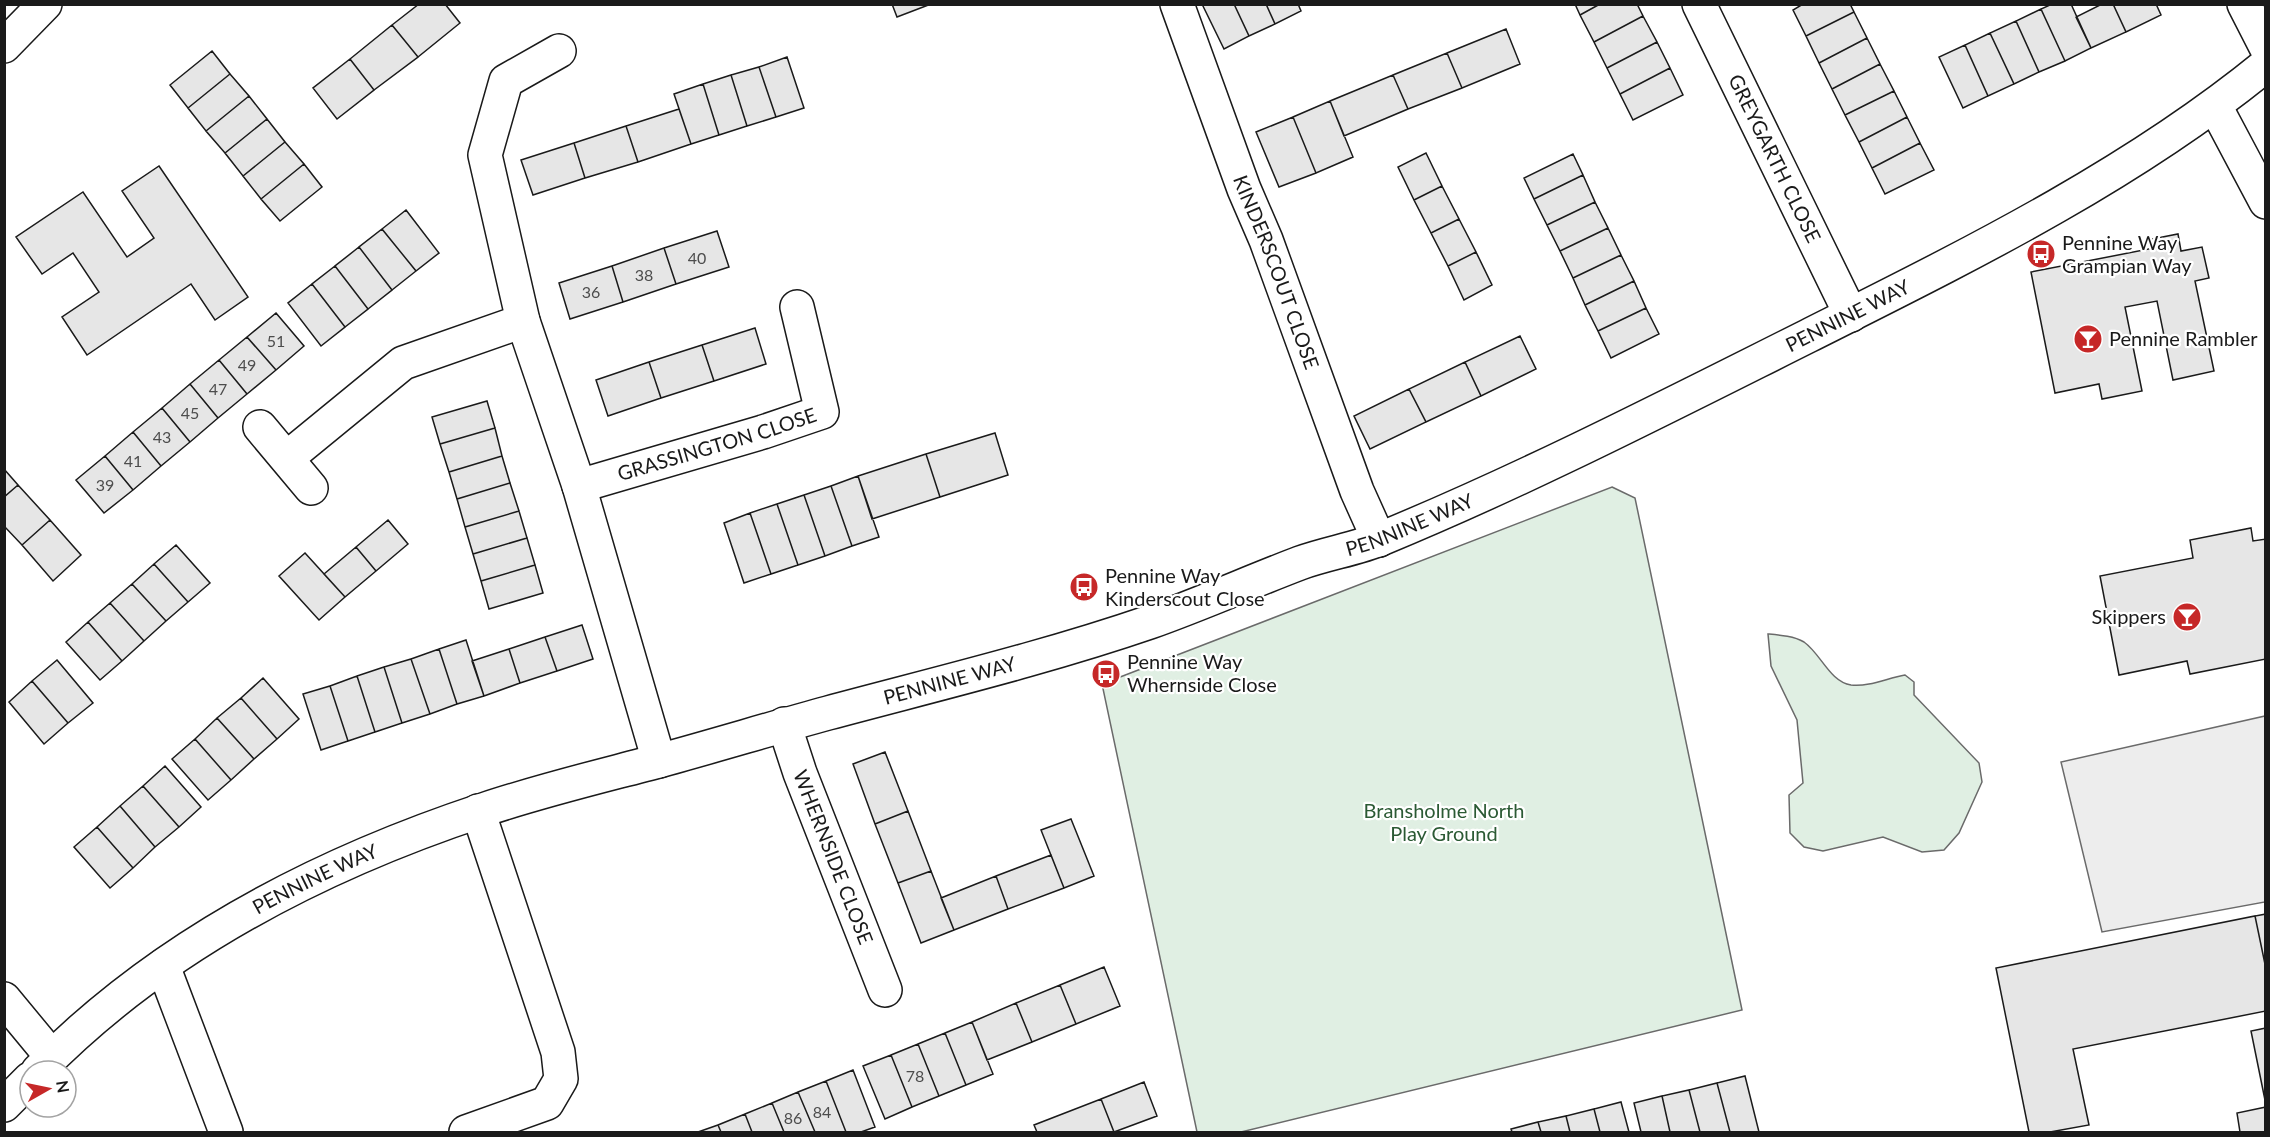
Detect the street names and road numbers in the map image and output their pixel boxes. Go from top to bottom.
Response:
street label: GREYGARTH CLOSE [1724,70,1827,246]
street label: KINDERSCOUT CLOSE [1229,172,1325,372]
street label: PENNINE WAY [1781,274,1914,356]
street label: GRASSINGTON CLOSE [614,402,819,485]
street label: PENNINE WAY [1343,487,1477,560]
street label: PENNINE WAY [881,651,1019,709]
street label: WHERNSIDE CLOSE [789,766,879,947]
street label: PENNINE WAY [248,838,381,919]

